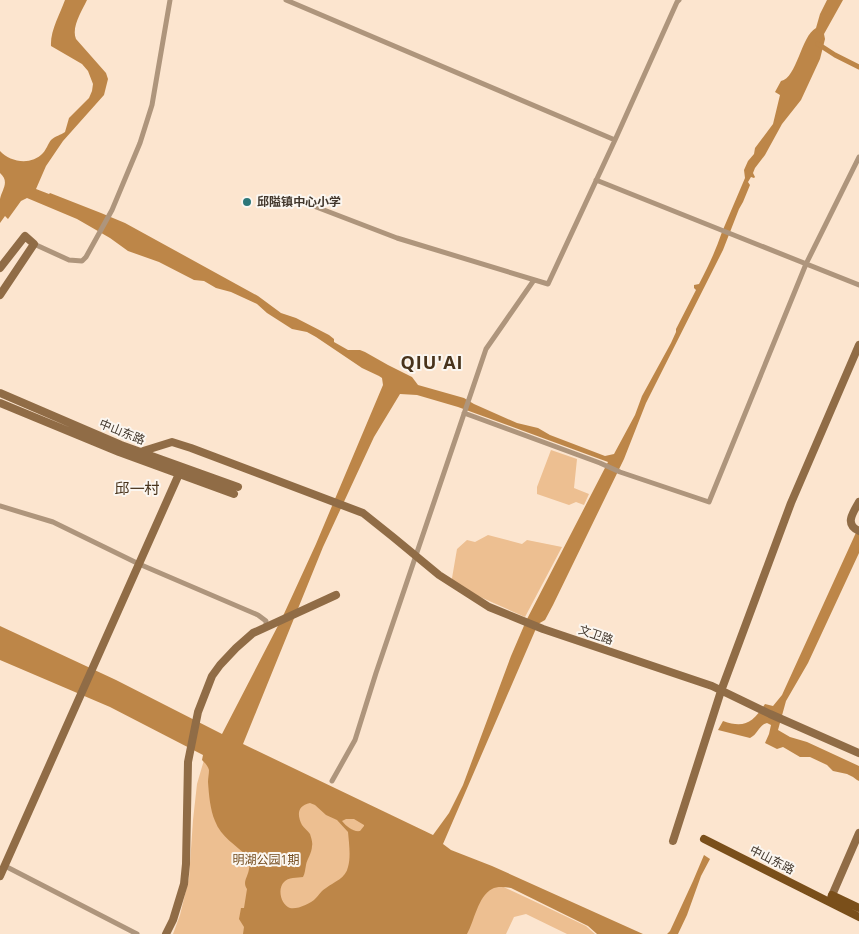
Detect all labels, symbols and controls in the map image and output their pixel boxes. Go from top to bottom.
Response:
place label: 邱隘镇中心小学 [257,193,341,210]
marker: 邱隘镇中心小学 [241,196,253,208]
district label: QIU'AI [400,350,464,374]
street label: 中山东路 [97,415,148,448]
district label: 邱一村 [114,478,160,498]
street label: 文卫路 [576,621,616,648]
street label: 中山东路 [747,841,797,878]
park label: 明湖公园1期 [233,851,299,868]

